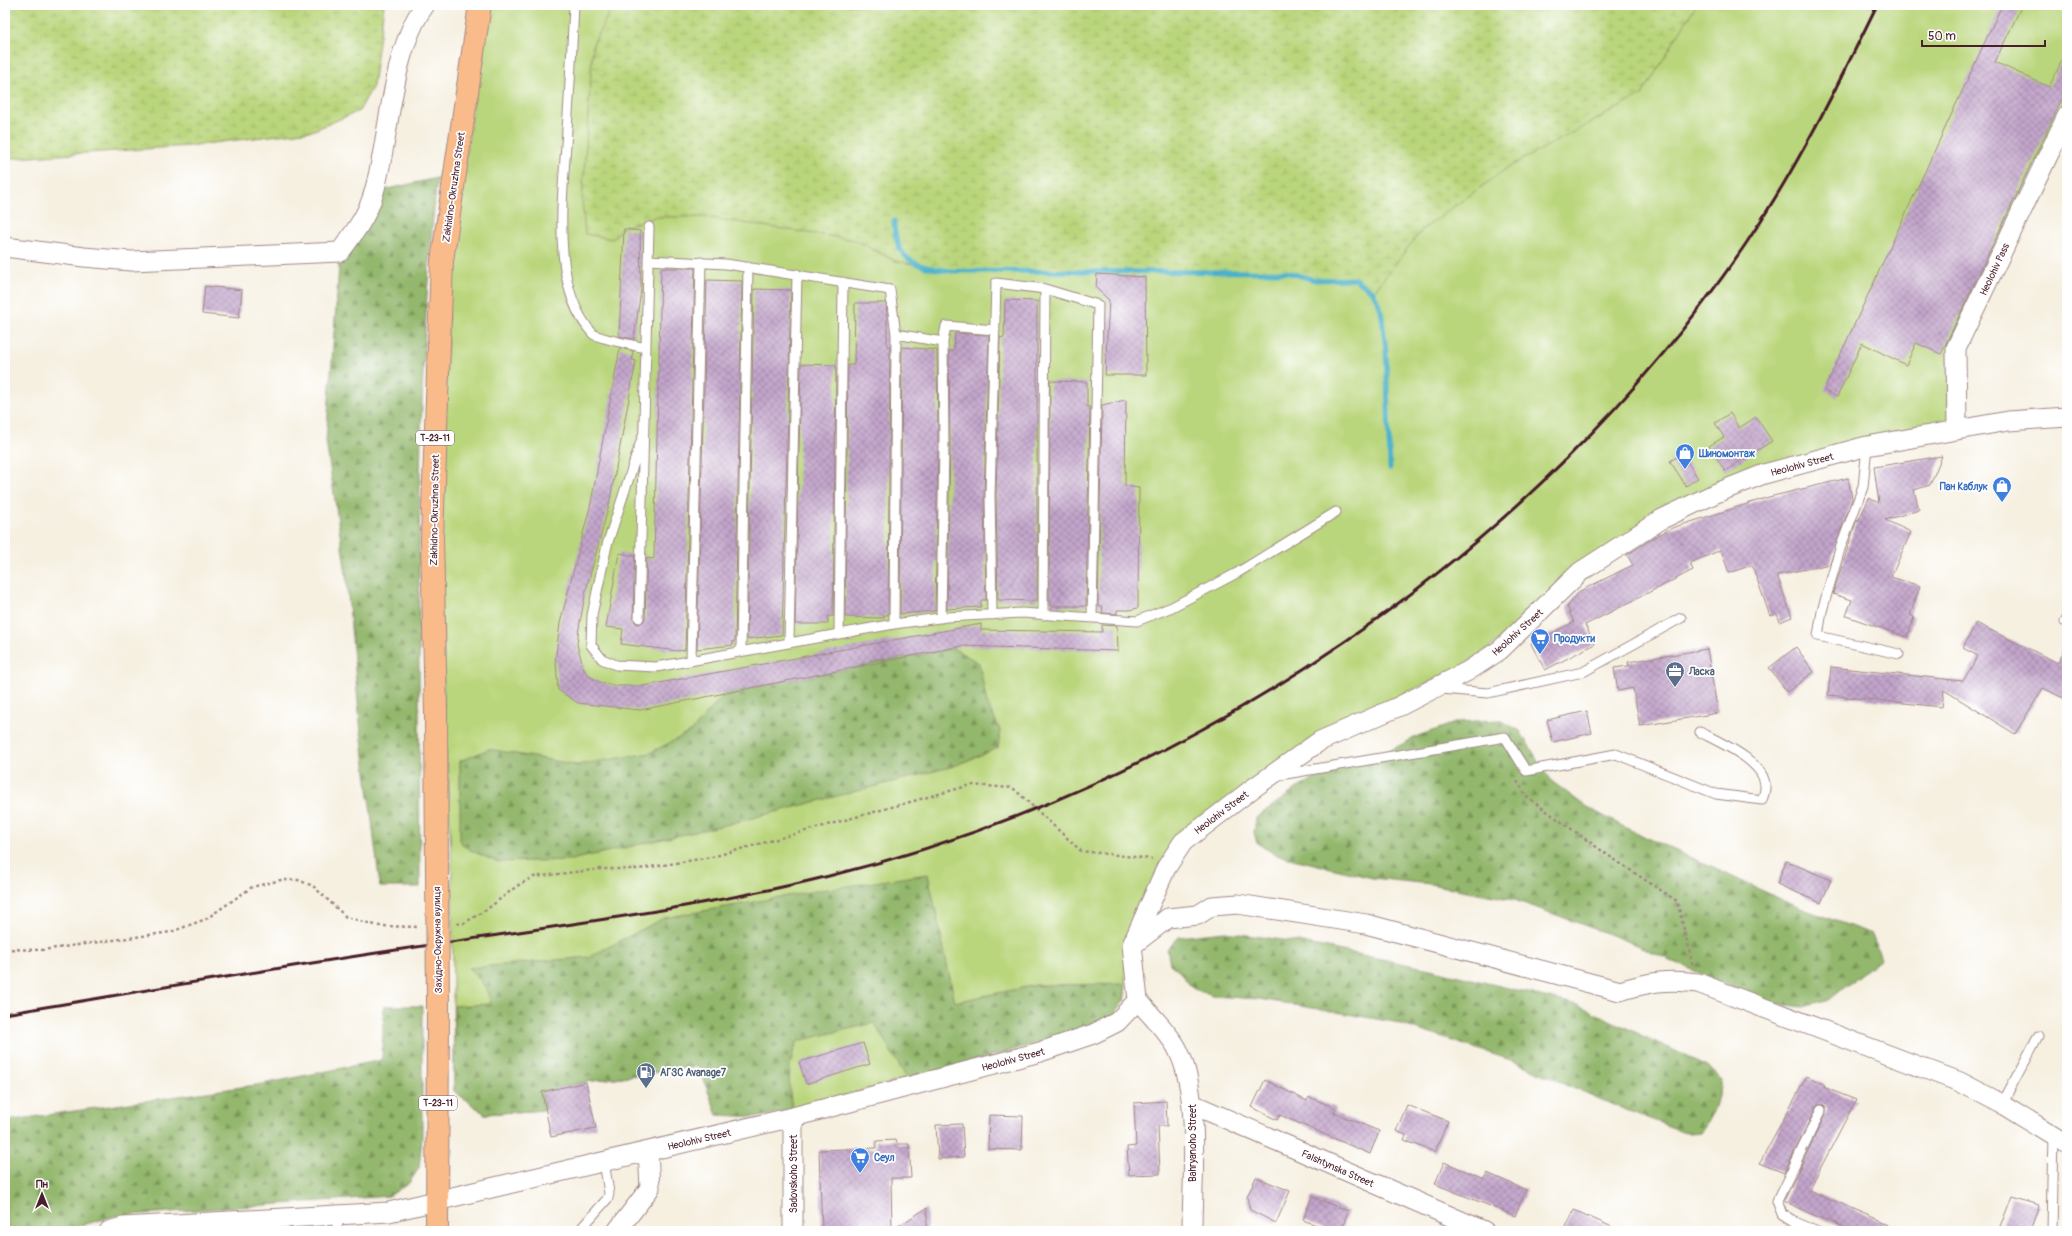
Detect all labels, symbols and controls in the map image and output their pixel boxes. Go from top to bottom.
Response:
scale bar [1922,22,2045,48]
text: 50 m [1928,29,1956,44]
street label: Zakhidno-Okruzhna Street [440,130,468,243]
street label: Heolohiv Pass [1978,241,2012,297]
road number: Т-23-11 [416,431,454,445]
shop icon: Шиномонтаж [1674,442,1696,470]
place label: Шиномонтаж [1698,448,1756,460]
street label: Heolohiv Street [1769,451,1836,479]
street label: Zakhidno-Okruzhna Street [428,453,442,566]
shop icon: Пан Каблук [1991,475,2013,503]
place label: Пан Каблук [1940,481,1989,493]
street label: Heolohiv Street [1490,606,1546,659]
supermarket icon: Продукти [1529,627,1551,655]
place label: Продукти [1554,633,1596,645]
office icon: Ласка [1664,660,1686,688]
place label: Ласка [1688,666,1715,678]
street label: Heolohiv Street [1192,788,1252,837]
street label: Західно-Окружна вулиця [431,886,445,993]
street label: Heolohiv Street [980,1046,1047,1074]
fuel station icon: АГЗС Avanage7 [635,1061,657,1089]
place label: АГЗС Avanage7 [660,1067,727,1079]
road number: Т-23-11 [419,1096,457,1110]
street label: Bahryanoho Street [1187,1103,1199,1182]
street label: Heolohiv Street [666,1127,733,1153]
street label: Sadovskoho Street [788,1134,800,1213]
supermarket icon: Сеул [849,1146,871,1174]
street label: Falshtynska Street [1300,1148,1377,1191]
place label: Сеул [874,1152,895,1164]
north arrow [22,1174,62,1214]
text: Пн [36,1178,49,1191]

